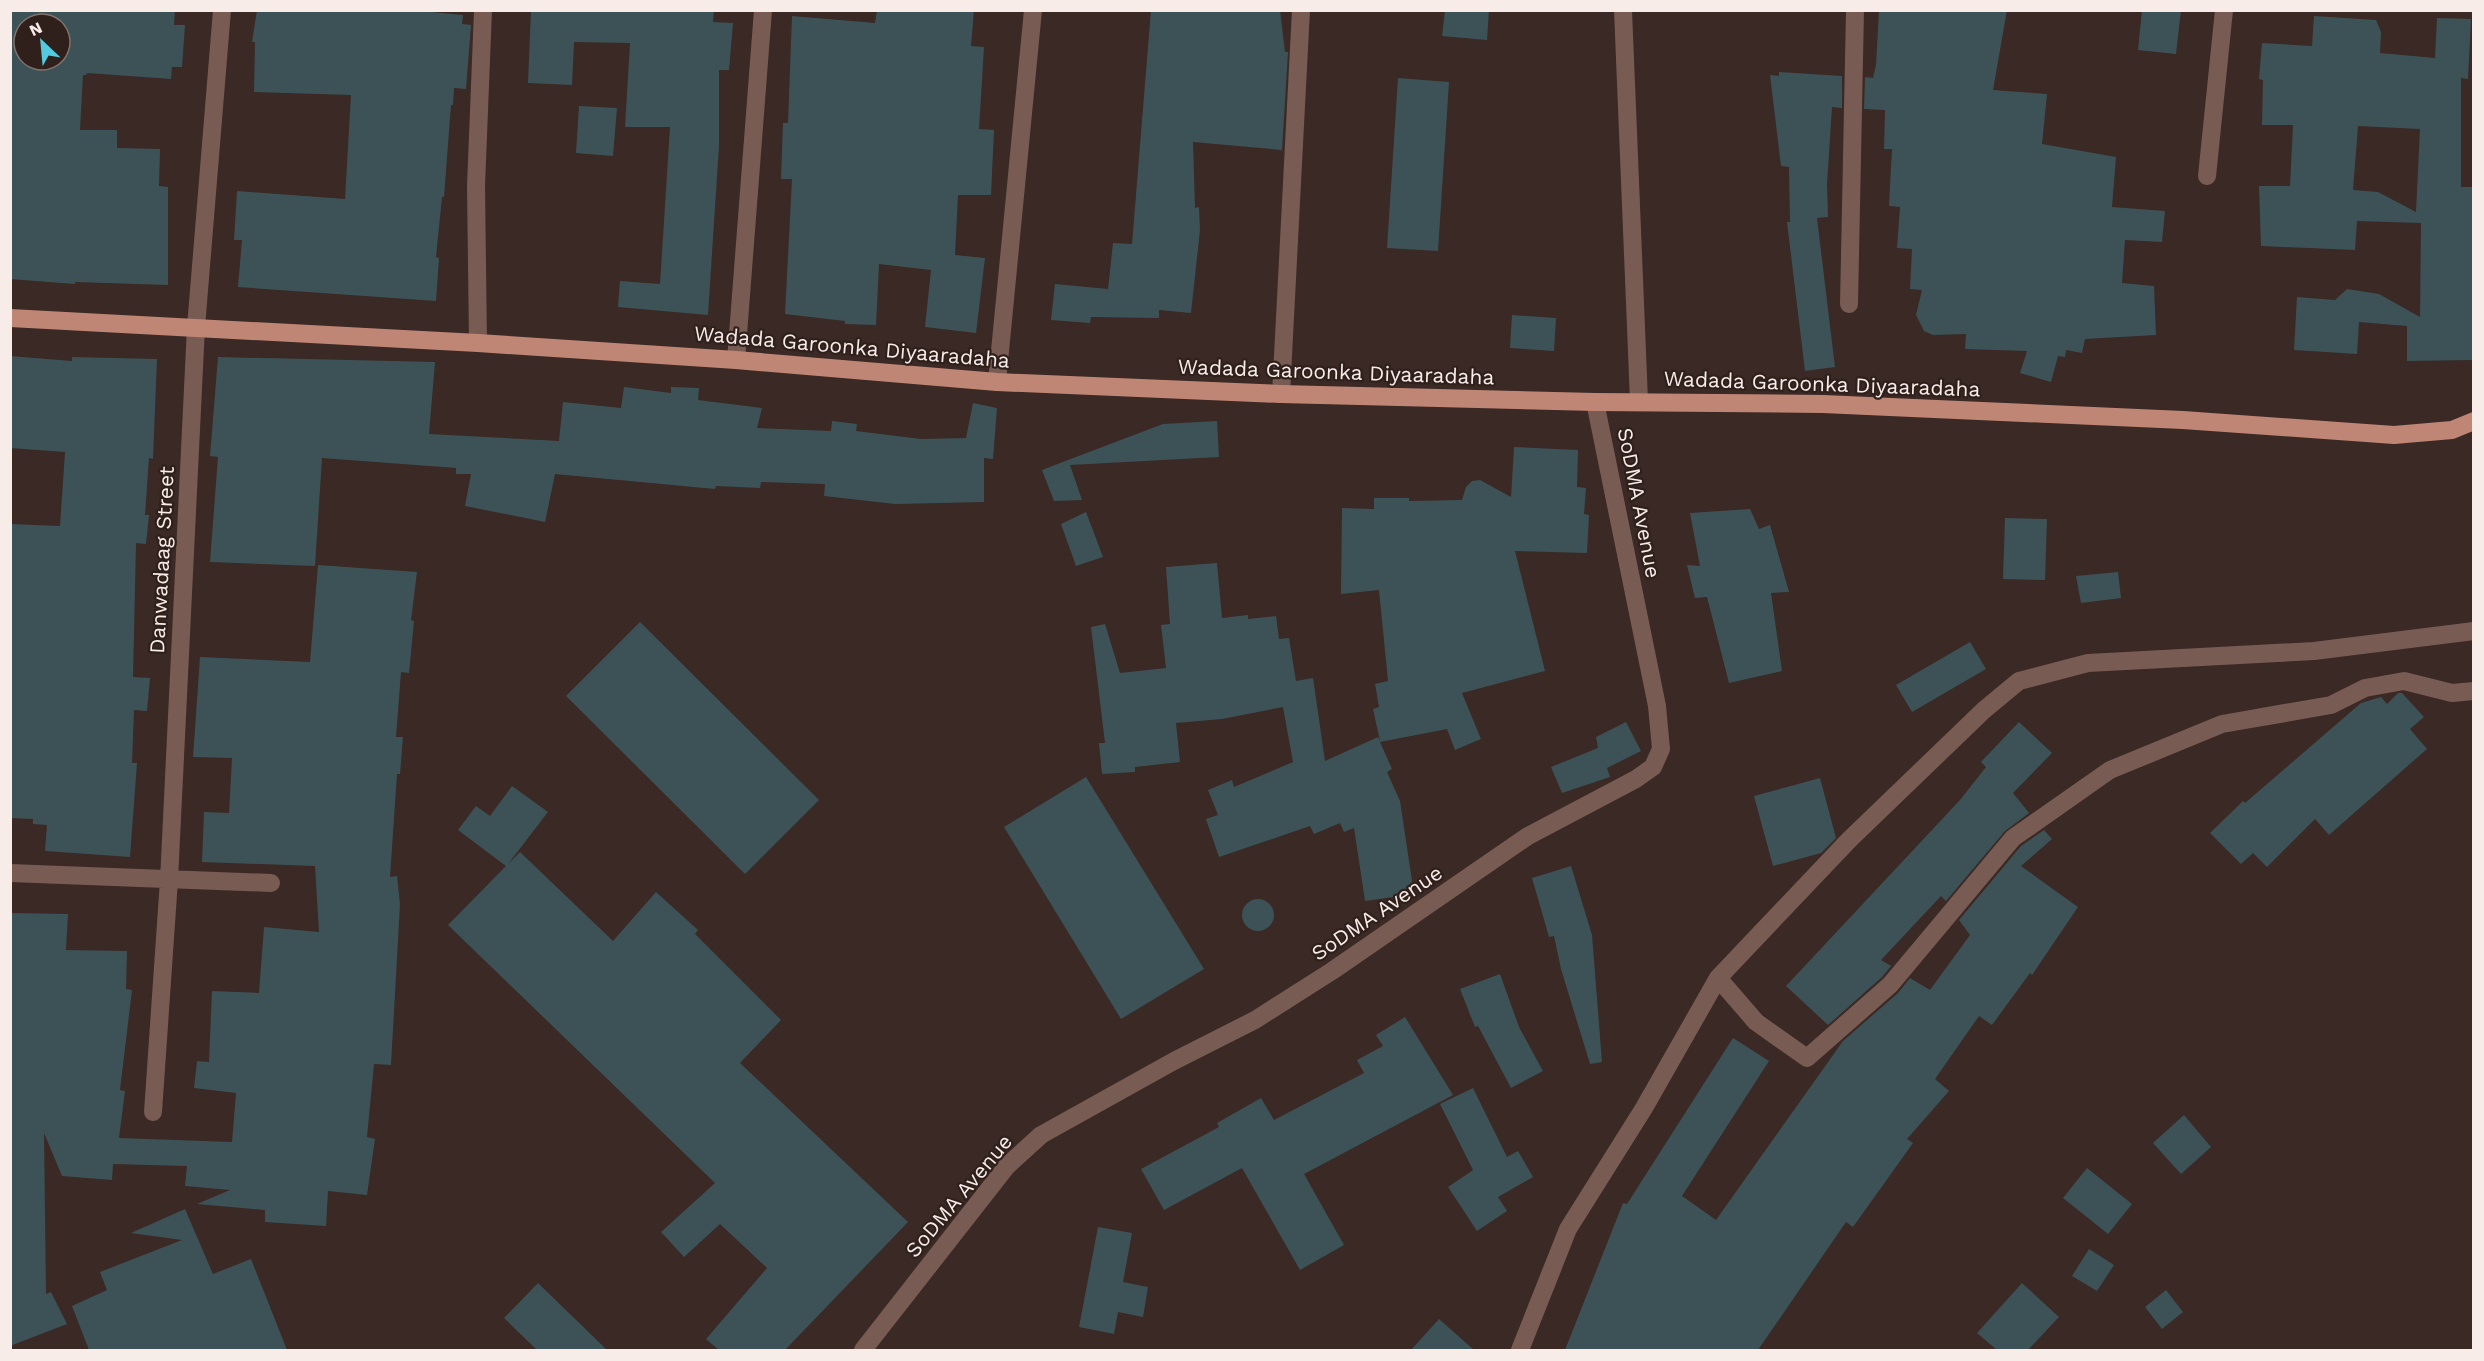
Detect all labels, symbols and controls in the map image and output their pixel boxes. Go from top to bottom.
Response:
north arrow [12,12,72,72]
text: N [26,18,45,40]
street label: Wadada Garoonka Diyaaradaha [693,320,1011,373]
street label: Wadada Garoonka Diyaaradaha [1177,353,1495,390]
street label: Wadada Garoonka Diyaaradaha [1663,365,1981,402]
street label: SoDMA Avenue [1613,426,1666,580]
street label: Danwadaag Street [144,465,179,654]
street label: SoDMA Avenue [1306,860,1447,966]
street label: SoDMA Avenue [900,1129,1017,1262]

